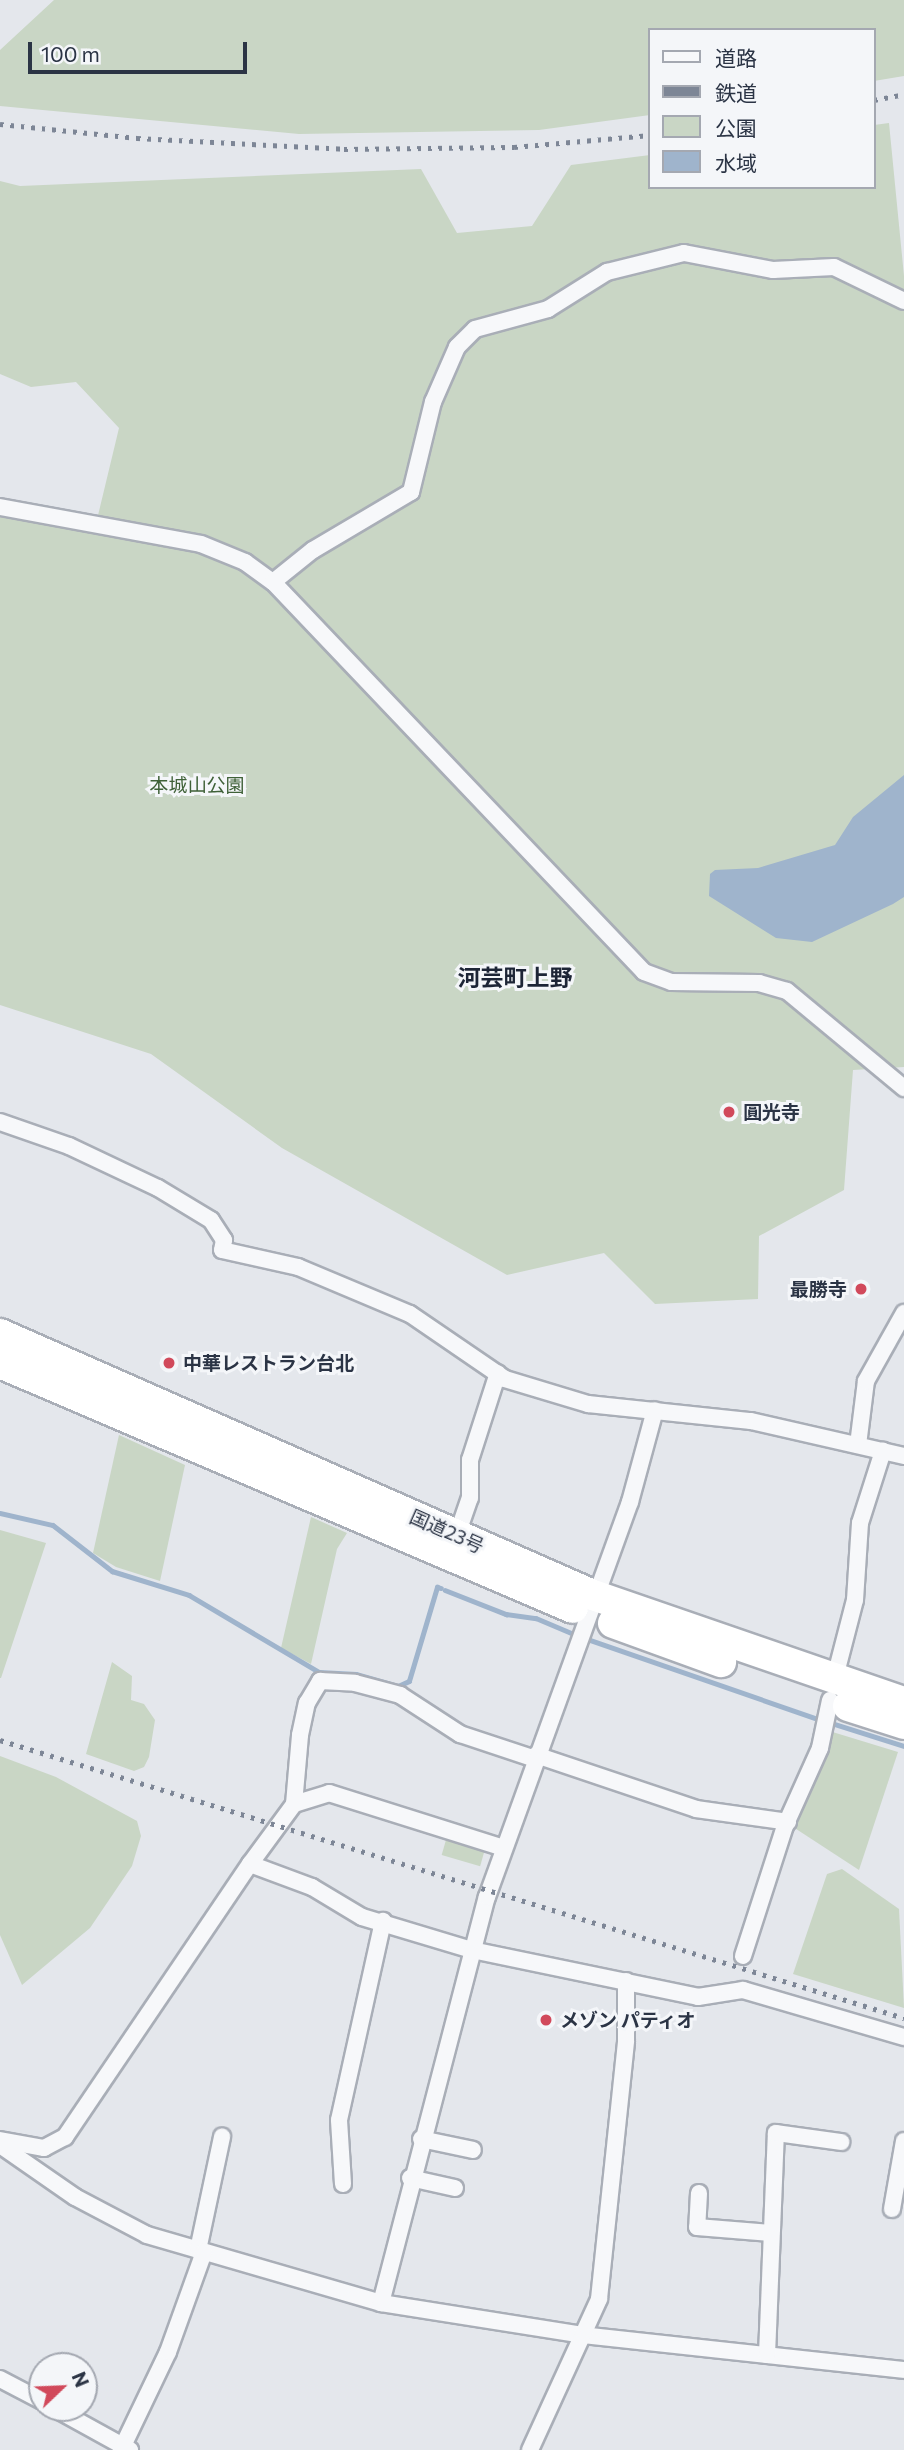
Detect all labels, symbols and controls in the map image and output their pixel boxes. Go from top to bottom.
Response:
scale bar [32,28,250,72]
legend [648,28,876,189]
text: 100 m [41,41,100,66]
text: 道路 [715,45,757,70]
text: 鉄道 [715,80,757,105]
text: 公園 [715,115,757,140]
text: 水域 [715,150,757,175]
park label: 本城山公園 [150,774,244,796]
district label: 河芸町上野 [458,963,572,991]
place label: 圓光寺 [743,1101,800,1123]
marker: 圓光寺 [721,1104,737,1120]
place label: 最勝寺 [790,1278,847,1300]
marker: 最勝寺 [853,1281,869,1297]
place label: 中華レストラン台北 [183,1352,354,1374]
marker: 中華レストラン台北 [161,1355,177,1371]
street label: 国道23号 [407,1505,487,1557]
place label: メゾン パティオ [560,2009,697,2031]
marker: メゾン パティオ [538,2012,554,2028]
north arrow [28,2352,98,2422]
text: N [68,2368,94,2390]

